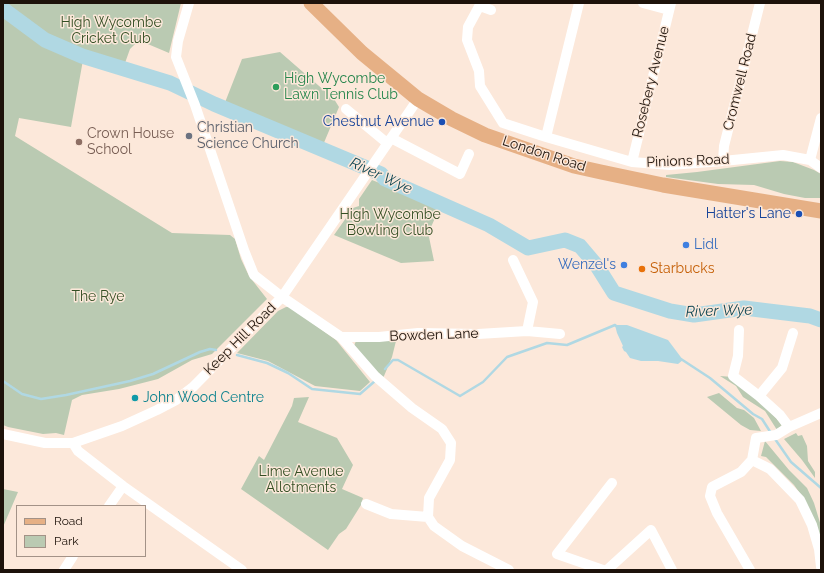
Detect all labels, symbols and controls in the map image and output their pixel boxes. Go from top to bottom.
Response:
park label: High Wycombe Cricket Club [60,15,162,48]
street label: Rosebery Avenue [629,25,673,139]
street label: Cromwell Road [720,32,760,132]
place label: High Wycombe Lawn Tennis Club [284,71,398,104]
marker: High Wycombe Lawn Tennis Club [271,82,281,92]
place label: Chestnut Avenue [323,114,434,130]
marker: Chestnut Avenue [437,117,447,127]
place label: Christian Science Church [197,120,299,152]
place label: Crown House School [87,126,174,158]
marker: Christian Science Church [184,131,194,141]
street label: London Road [500,133,588,175]
marker: Crown House School [74,137,84,147]
street label: Pinions Road [646,151,730,171]
water label: River Wye [347,154,415,198]
place label: Hatter's Lane [706,206,791,222]
park label: High Wycombe Bowling Club [339,207,441,240]
marker: Hatter's Lane [794,209,804,219]
place label: Lidl [694,237,718,253]
marker: Lidl [681,240,691,250]
place label: Wenzel's [558,257,616,273]
marker: Wenzel's [619,260,629,270]
place label: Starbucks [650,261,714,277]
marker: Starbucks [637,264,647,274]
park label: The Rye [71,289,125,305]
street label: Keep Hill Road [200,299,280,379]
water label: River Wye [685,301,753,321]
street label: Bowden Lane [389,325,479,345]
place label: John Wood Centre [143,390,264,406]
marker: John Wood Centre [130,393,140,403]
park label: Lime Avenue Allotments [259,464,343,496]
legend [16,505,146,557]
text: Road [54,514,83,528]
text: Park [54,534,79,548]

